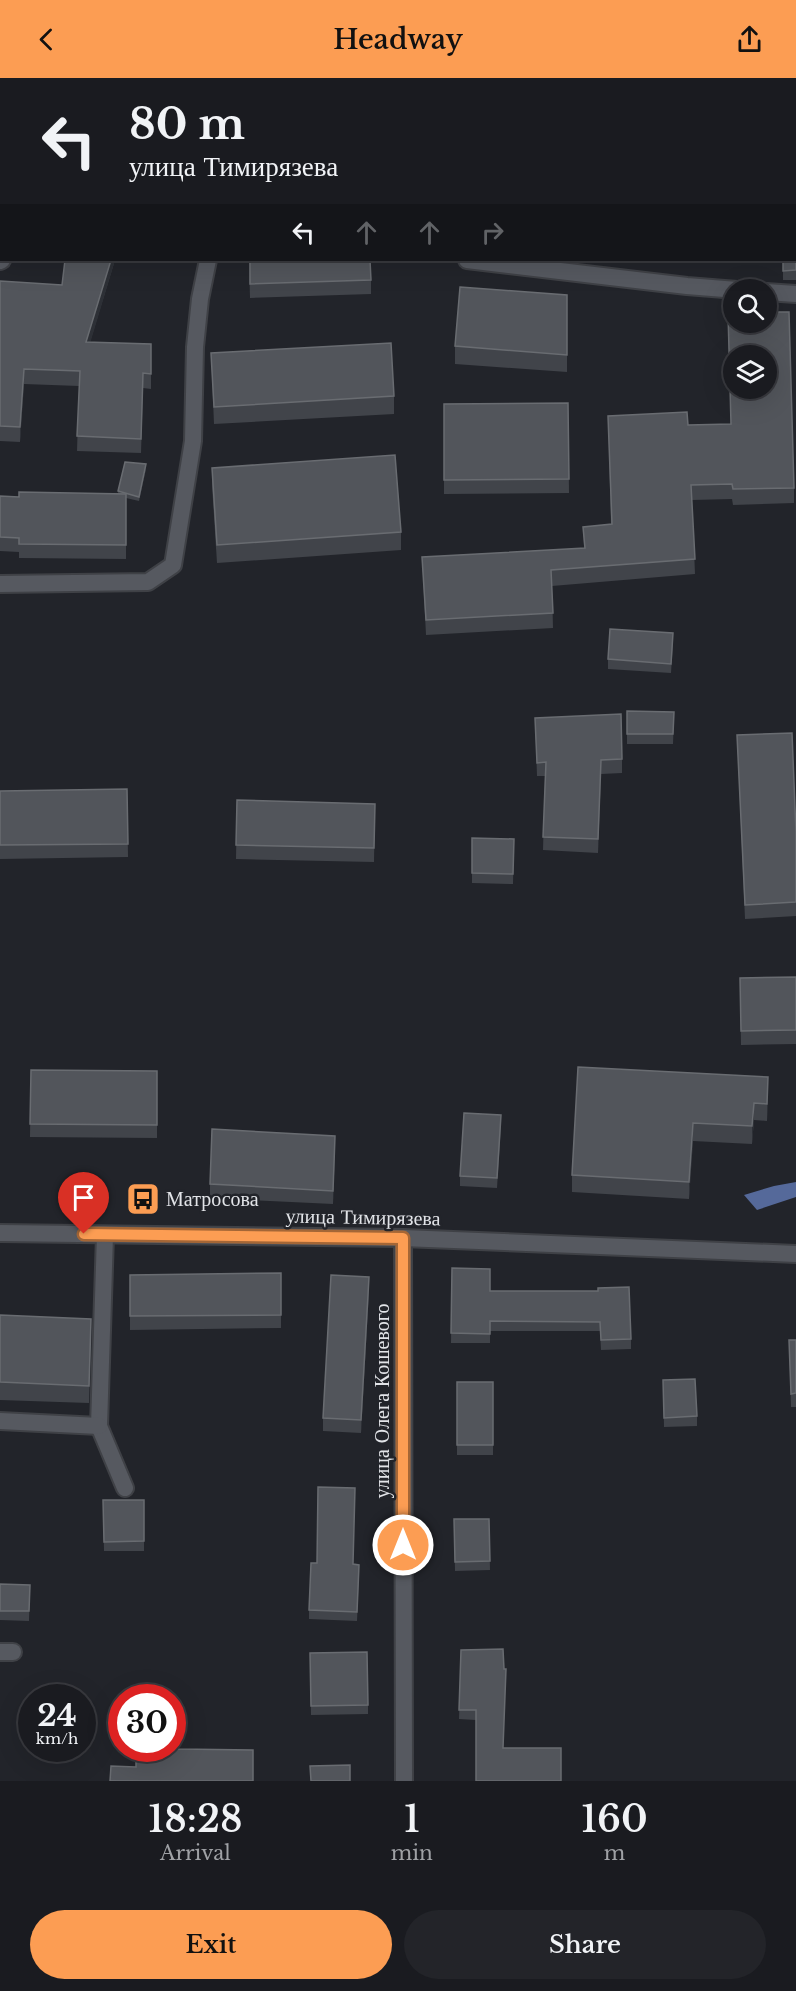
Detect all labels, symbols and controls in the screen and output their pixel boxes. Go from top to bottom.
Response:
icon: back [30,23,63,56]
text: Headway [333,23,463,56]
icon: share [733,23,766,56]
text: 80 m [129,98,245,150]
icon: left [30,102,108,180]
text: улица Тимирязева [129,150,338,183]
icon: left [287,216,320,249]
icon: ahead [350,216,383,249]
icon: ahead [413,216,446,249]
icon: right [476,216,509,249]
map controls [723,279,777,399]
button: search [723,279,777,333]
button: layers [723,345,777,399]
pin [58,1172,109,1234]
icon: arrive [67,1181,100,1214]
bus stop icon: Матросова [125,1181,161,1217]
place label: Матросова [166,1187,259,1211]
street label: улица Тимирязева [285,1204,441,1230]
street label: улица Олега Кошевого [370,1304,394,1498]
position arrow [371,1513,435,1577]
speed limit sign: 30 [108,1684,186,1762]
text: 24 [37,1697,77,1734]
text: km/h [36,1729,78,1748]
text: 18:28 [148,1797,242,1842]
text: 1 [404,1797,420,1842]
text: 160 [581,1797,648,1842]
text: Arrival [160,1841,231,1865]
text: min [391,1841,433,1865]
text: m [604,1841,625,1865]
button: Exit [30,1910,392,1979]
button: Share [404,1910,766,1979]

